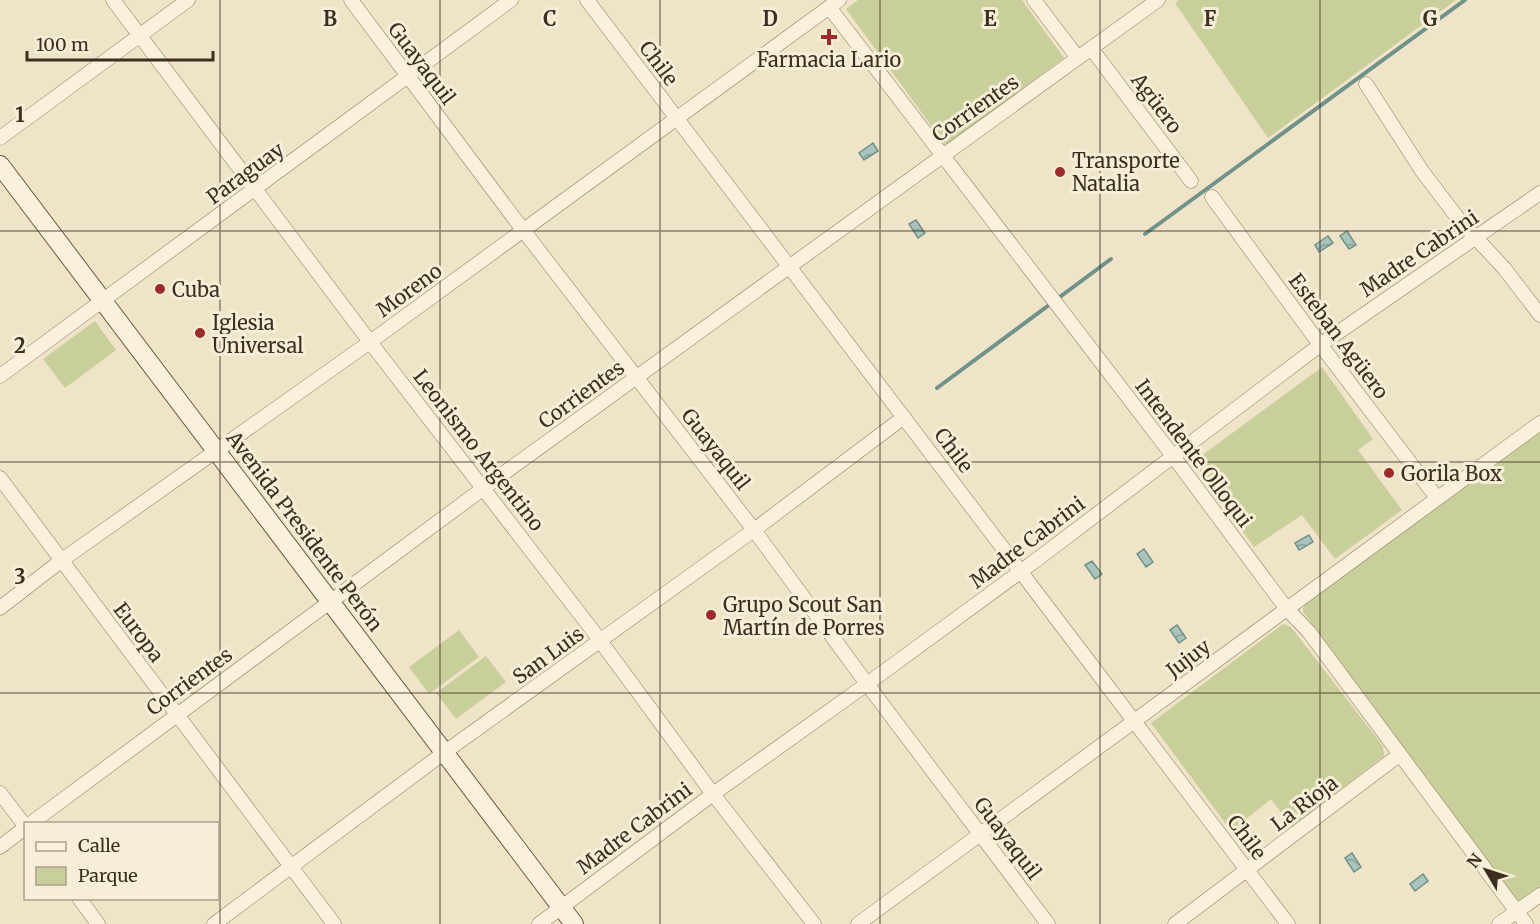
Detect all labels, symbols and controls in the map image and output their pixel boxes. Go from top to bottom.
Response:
text: B [323,6,337,31]
text: C [543,6,557,31]
text: D [762,6,778,31]
text: E [983,6,997,31]
text: F [1204,6,1217,31]
text: G [1423,6,1438,31]
street label: Guayaquil [383,17,461,109]
scale bar [27,24,213,62]
marker: Farmacia Lario [822,30,836,44]
text: 100 m [36,33,89,56]
street label: Chile [634,36,684,90]
place label: Farmacia Lario [757,47,902,72]
street label: Agüero [1126,67,1188,138]
street label: Corrientes [927,69,1023,147]
text: 1 [15,102,25,127]
street label: Paraguay [201,136,289,209]
place label: Transporte Natalia [1072,148,1180,196]
marker: Transporte Natalia [1053,165,1067,179]
street label: Madre Cabrini [1355,204,1483,302]
street label: Moreno [371,258,447,322]
street label: Esteban Agüero [1284,268,1395,404]
place label: Cuba [172,277,220,302]
marker: Cuba [153,282,167,296]
place label: Iglesia Universal [212,310,303,358]
marker: Iglesia Universal [193,326,207,340]
text: 2 [14,333,26,358]
street label: Corrientes [533,354,629,434]
street label: Leonismo Argentino [408,364,550,536]
street label: Intendente Olloqui [1130,374,1258,532]
street label: Guayaquil [676,403,756,495]
street label: Chile [929,423,979,477]
street label: Avenida Presidente Perón [221,425,388,636]
place label: Gorila Box [1401,461,1502,486]
marker: Gorila Box [1382,466,1396,480]
street label: Madre Cabrini [965,491,1089,593]
text: 3 [14,564,26,589]
place label: Grupo Scout San Martín de Porres [723,592,885,640]
street label: Europa [108,597,170,667]
marker: Grupo Scout San Martín de Porres [704,608,718,622]
street label: San Luis [508,621,588,689]
street label: Jujuy [1160,633,1215,683]
street label: Corrientes [141,641,237,721]
street label: La Rioja [1266,770,1343,836]
street label: Madre Cabrini [572,777,696,879]
street label: Guayaquil [969,792,1047,884]
street label: Chile [1222,810,1272,864]
legend [24,822,219,900]
text: Calle [78,834,120,857]
north arrow [1456,840,1516,900]
text: N [1463,849,1486,872]
text: Parque [78,864,138,887]

